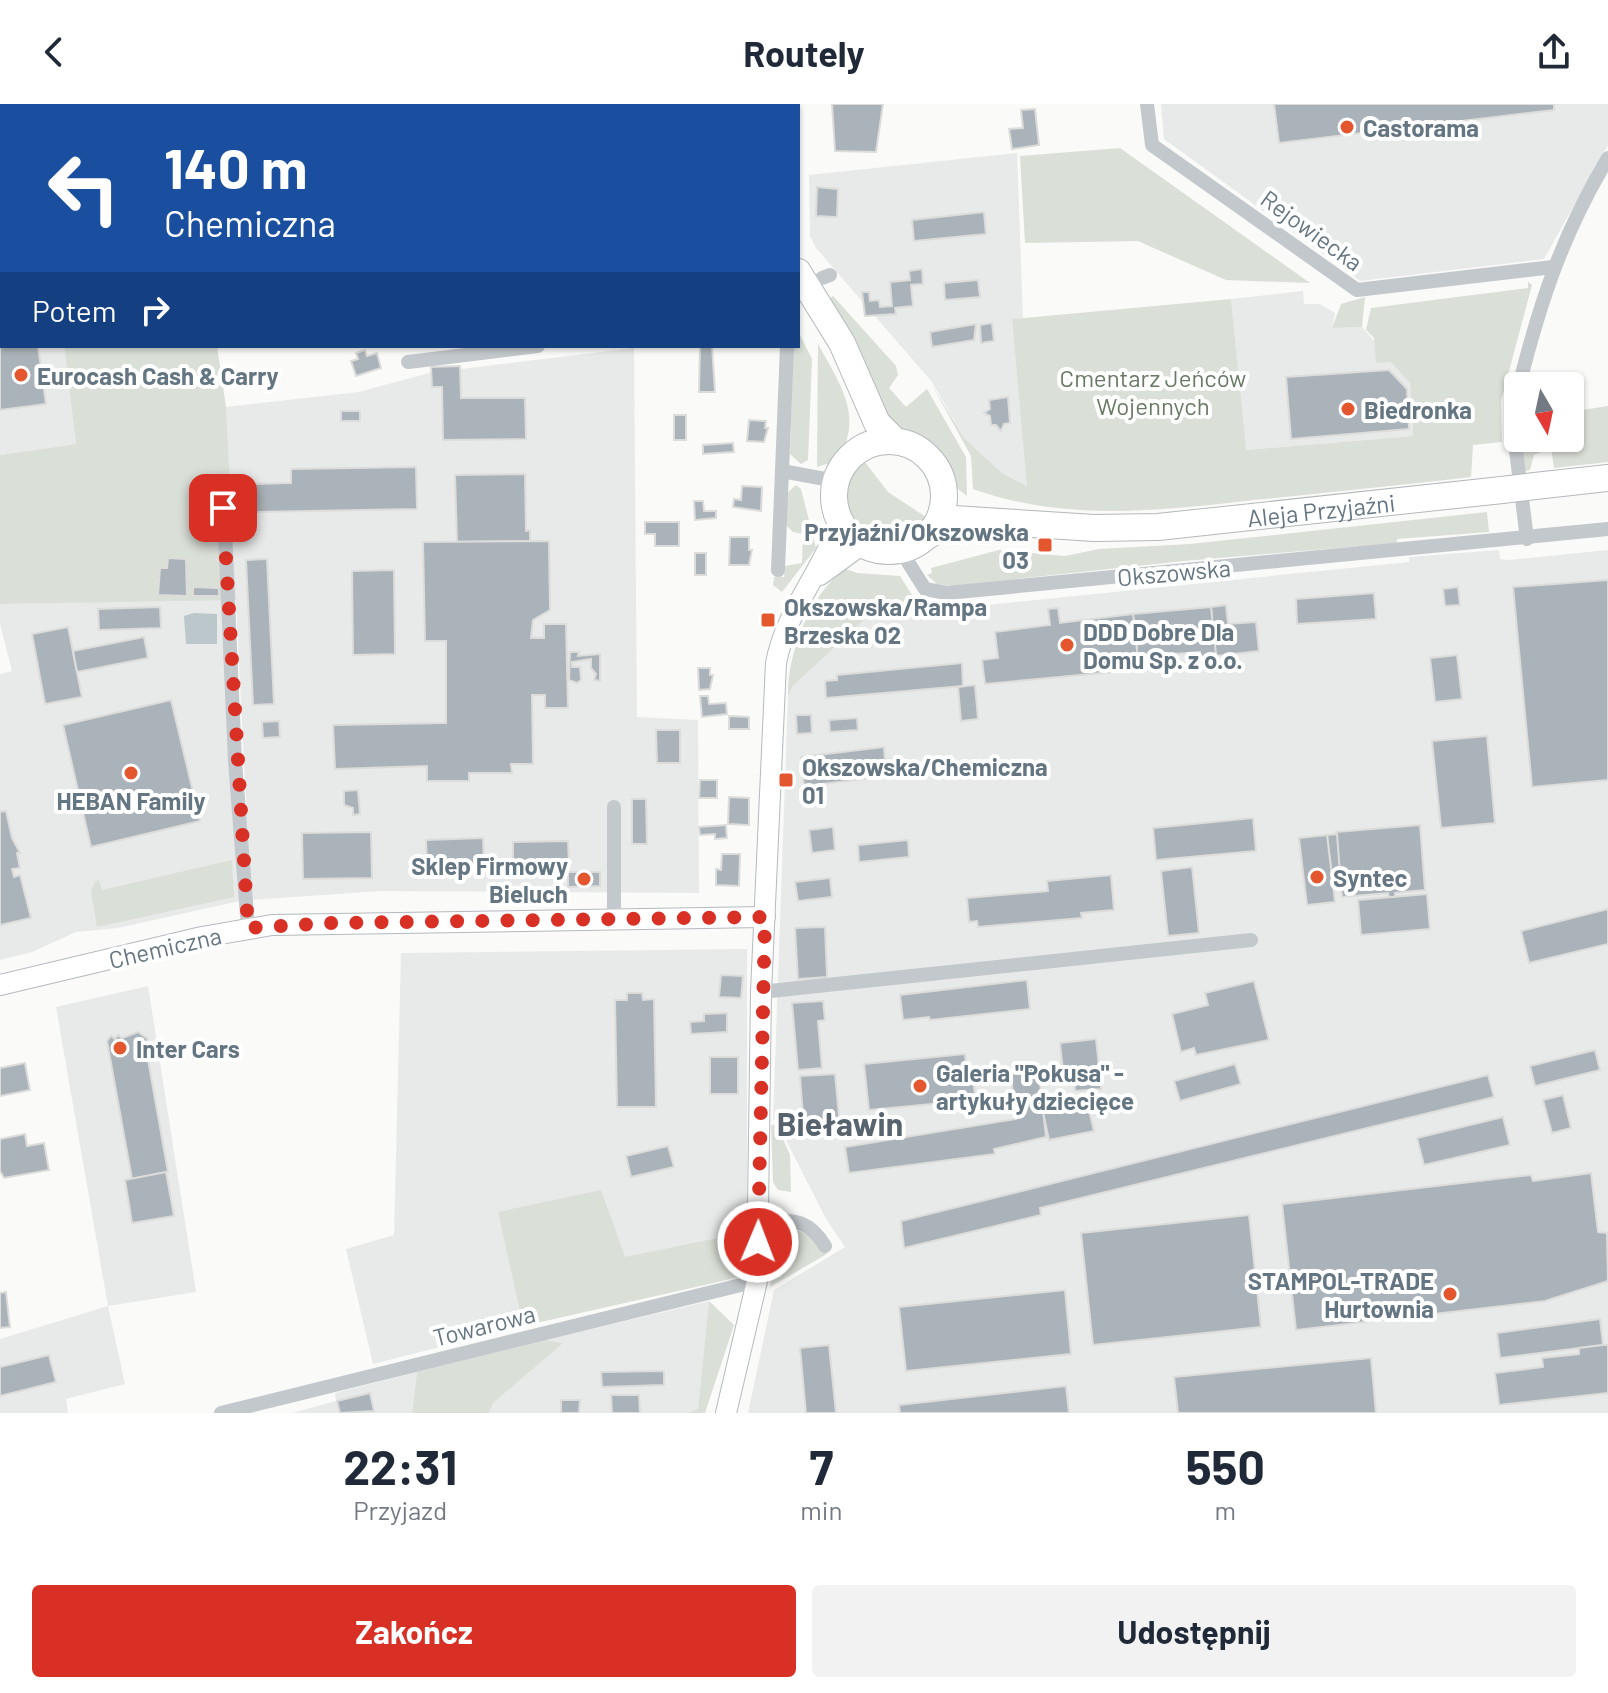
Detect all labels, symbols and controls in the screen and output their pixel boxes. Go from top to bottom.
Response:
icon: back [32,30,76,74]
icon: share [1532,30,1576,74]
text: Routely [743,31,865,74]
place label: Castorama [1363,113,1479,142]
marker: Castorama [1338,118,1356,136]
text: 140 m [164,133,308,200]
icon: left [32,136,136,240]
street label: Rejowiecka [1255,183,1369,277]
text: Chemiczna [164,201,336,244]
icon: right [133,288,177,332]
text: Potem [32,292,117,328]
place label: Eurocash Cash & Carry [37,361,279,390]
park label: Cmentarz Jeńców Wojennych [1060,363,1246,420]
marker: Eurocash Cash & Carry [12,366,30,384]
north arrow [1504,372,1584,452]
map controls [1504,372,1584,452]
place label: Biedronka [1364,395,1472,424]
marker: Biedronka [1339,400,1357,418]
pin [189,474,257,542]
icon: arrive [201,486,245,530]
street label: Aleja Przyjaźni [1246,487,1396,532]
place label: Przyjaźni/Okszowska 03 [804,517,1029,574]
marker: Przyjaźni/Okszowska 03 [1036,536,1054,554]
street label: Okszowska [1116,553,1232,591]
place label: Okszowska/Rampa Brzeska 02 [784,592,987,649]
marker: Okszowska/Rampa Brzeska 02 [759,611,777,629]
place label: DDD Dobre Dla Domu Sp. z o.o. [1083,617,1243,674]
marker: DDD Dobre Dla Domu Sp. z o.o. [1058,636,1076,654]
place label: Okszowska/Chemiczna 01 [802,752,1048,809]
marker: HEBAN Family [122,764,140,782]
marker: Okszowska/Chemiczna 01 [777,771,795,789]
place label: HEBAN Family [57,786,205,815]
place label: Sklep Firmowy Bieluch [411,851,568,908]
place label: Syntec [1333,863,1408,892]
marker: Syntec [1308,868,1326,886]
marker: Sklep Firmowy Bieluch [575,870,593,888]
street label: Chemiczna [106,920,224,974]
place label: Inter Cars [136,1034,240,1063]
marker: Inter Cars [111,1039,129,1057]
place label: Galeria "Pokusa" - artykuły dziecięce [936,1058,1134,1115]
marker: Galeria "Pokusa" - artykuły dziecięce [911,1077,929,1095]
district label: Bieławin [777,1104,903,1142]
position arrow [716,1200,800,1284]
place label: STAMPOL-TRADE Hurtownia [1248,1266,1434,1323]
marker: STAMPOL-TRADE Hurtownia [1441,1285,1459,1303]
street label: Towarowa [430,1298,538,1352]
text: 22:31 [343,1437,457,1495]
text: 7 [810,1437,833,1495]
text: 550 [1186,1437,1265,1495]
text: Przyjazd [353,1494,447,1525]
text: min [800,1494,843,1525]
text: m [1214,1494,1236,1525]
button: Zakończ [32,1585,796,1677]
button: Udostępnij [812,1585,1576,1677]

